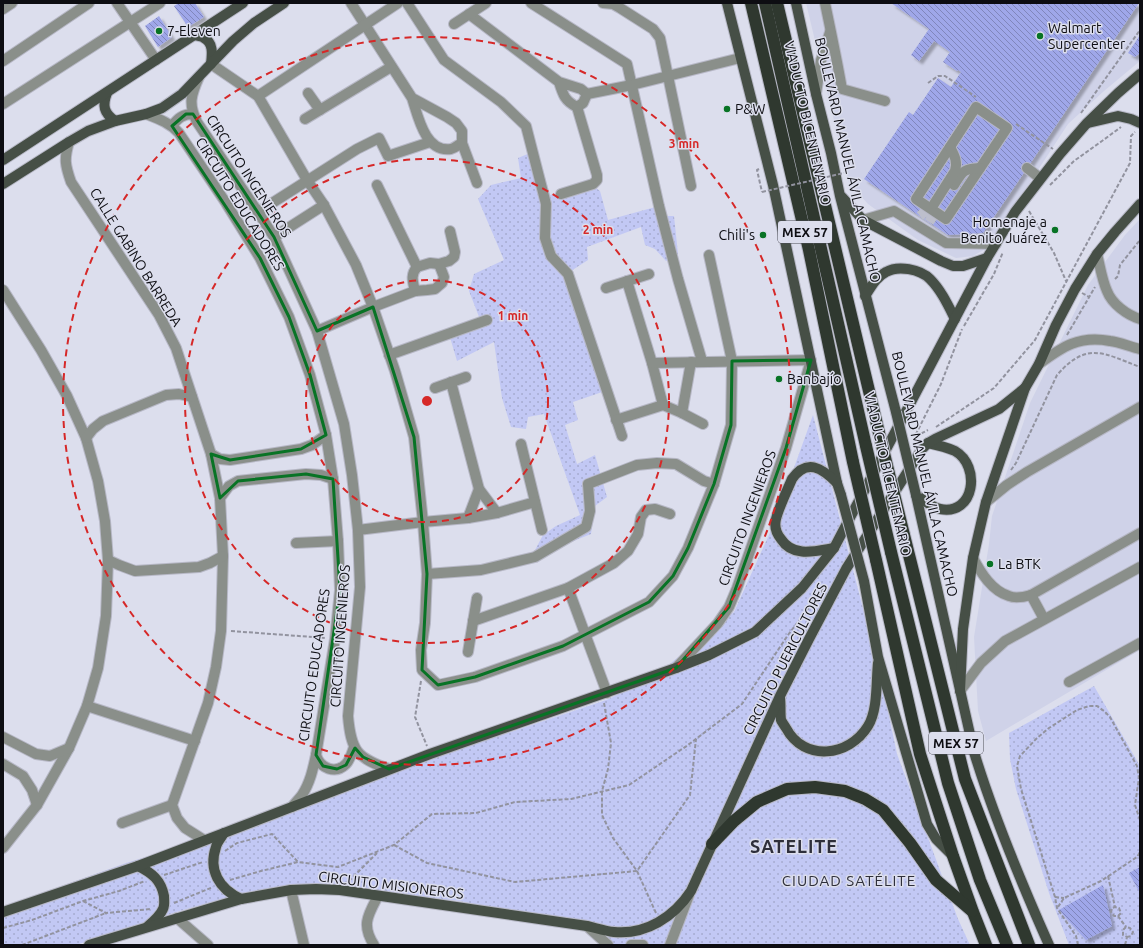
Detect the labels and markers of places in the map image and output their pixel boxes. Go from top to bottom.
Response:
place label: Walmart Supercenter [1048,20,1126,52]
place label: 7-Eleven [167,23,221,39]
marker: 7-Eleven [154,26,164,36]
marker: Walmart Supercenter [1035,31,1045,41]
place label: P&W [735,101,766,117]
marker: P&W [722,104,732,114]
place label: Homenaje a Benito Juárez [961,214,1047,246]
marker: Homenaje a Benito Juárez [1050,225,1060,235]
place label: Chili's [719,227,755,243]
marker: Chili's [758,230,768,240]
place label: Banbajío [787,371,841,387]
marker: Banbajío [774,374,784,384]
centre of rings [420,394,434,408]
place label: La BTK [998,556,1041,572]
marker: La BTK [985,559,995,569]

